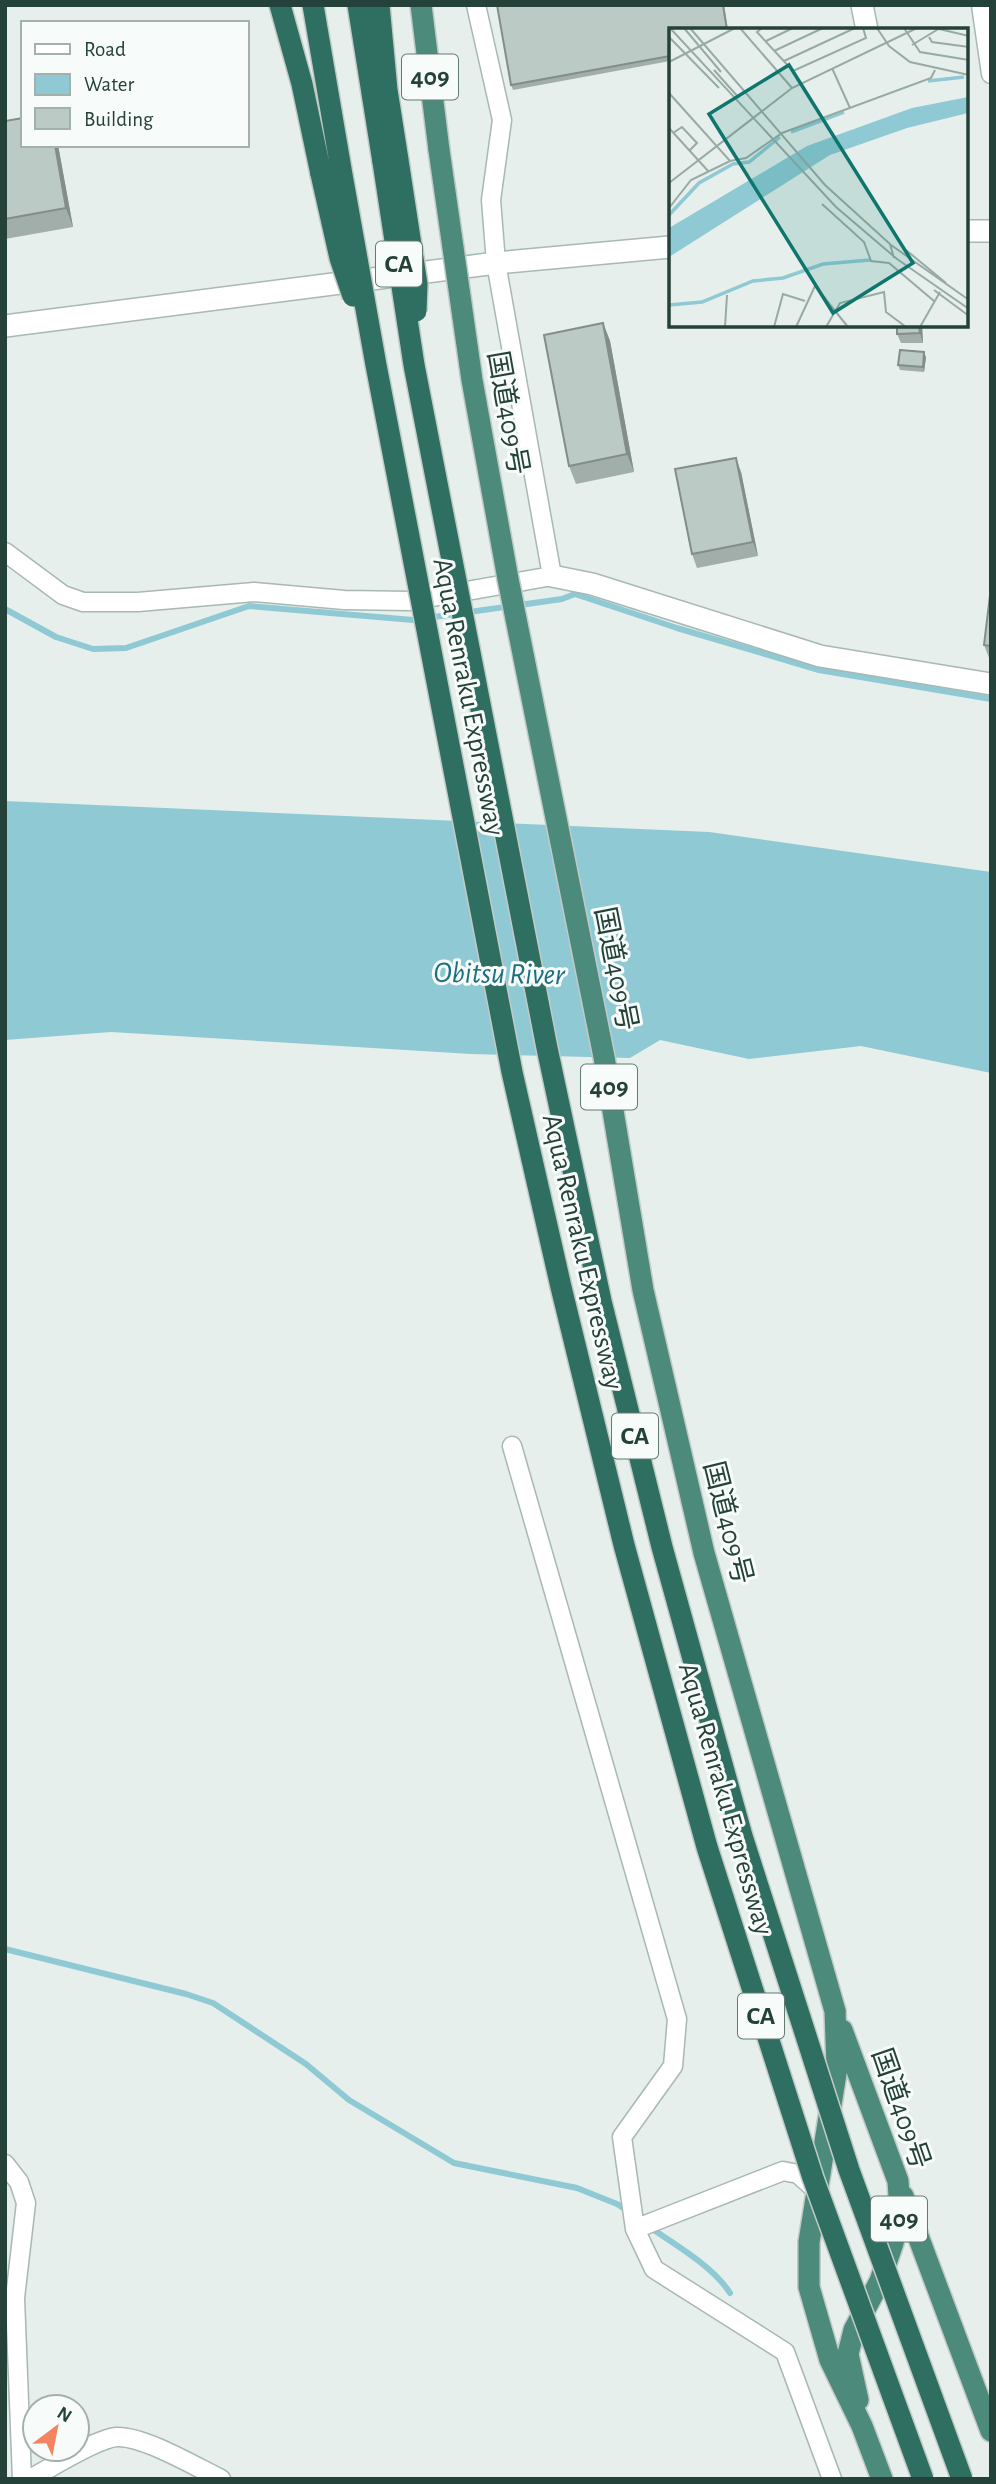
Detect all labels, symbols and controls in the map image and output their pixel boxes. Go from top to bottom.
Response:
legend [21,21,248,147]
inset map [669,28,968,327]
text: Road [84,39,126,60]
road number: 409 [402,54,458,100]
text: Water [84,74,134,95]
text: Building [84,109,154,130]
road number: CA [376,242,422,286]
street label: 国道409号 [482,348,534,477]
street label: Aqua Renraku Expressway [427,556,509,838]
street label: 国道409号 [589,904,643,1033]
water label: Obitsu River [433,958,566,990]
road number: 409 [581,1064,637,1110]
street label: Aqua Renraku Expressway [537,1111,627,1393]
road number: CA [612,1414,658,1458]
street label: 国道409号 [698,1458,758,1587]
street label: Aqua Renraku Expressway [673,1660,777,1938]
road number: CA [738,1994,784,2038]
street label: 国道409号 [866,2044,936,2173]
road number: 409 [871,2196,927,2242]
north arrow [21,2393,91,2463]
text: N [54,2403,75,2426]

